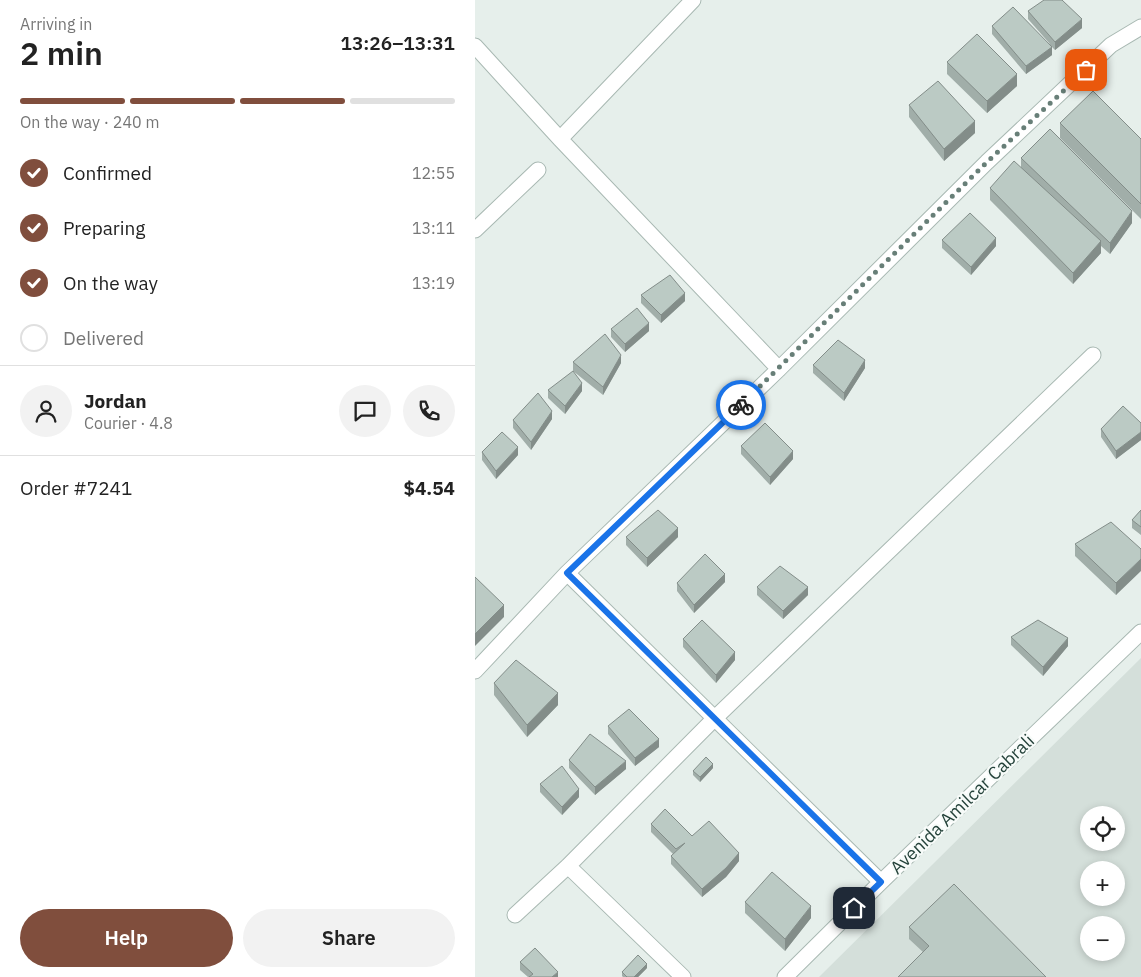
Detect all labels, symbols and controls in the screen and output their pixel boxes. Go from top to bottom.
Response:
text: Arriving in [20,14,92,34]
text: 13:26–13:31 [341,31,455,55]
text: 2 min [20,32,103,74]
pin [1065,49,1107,91]
icon: bag [1072,56,1100,84]
text: On the way · 240 m [20,112,159,132]
icon: check [20,159,48,187]
text: Confirmed [63,161,152,185]
text: 12:55 [412,163,455,183]
icon: check [20,214,48,242]
text: Preparing [63,216,145,240]
text: 13:11 [412,218,455,238]
icon: check [20,269,48,297]
text: On the way [63,271,158,295]
text: 13:19 [412,273,455,293]
text: Delivered [63,326,144,350]
courier [716,380,766,430]
button: person [20,385,72,437]
button: chat [339,385,391,437]
button: phone [403,385,455,437]
text: Jordan [84,389,147,413]
icon: bike [727,391,755,419]
text: Courier · 4.8 [84,413,173,433]
text: Order #7241 [20,476,132,500]
text: $4.54 [403,476,455,500]
street label: Avenida Amilcar Cabrali [885,729,1039,879]
map controls [1080,806,1125,961]
button: locate [1080,806,1125,851]
button: + [1080,861,1125,906]
pin [833,887,875,929]
icon: home [840,894,868,922]
button: Help [20,909,233,967]
button: Share [243,909,455,967]
button: − [1080,916,1125,961]

